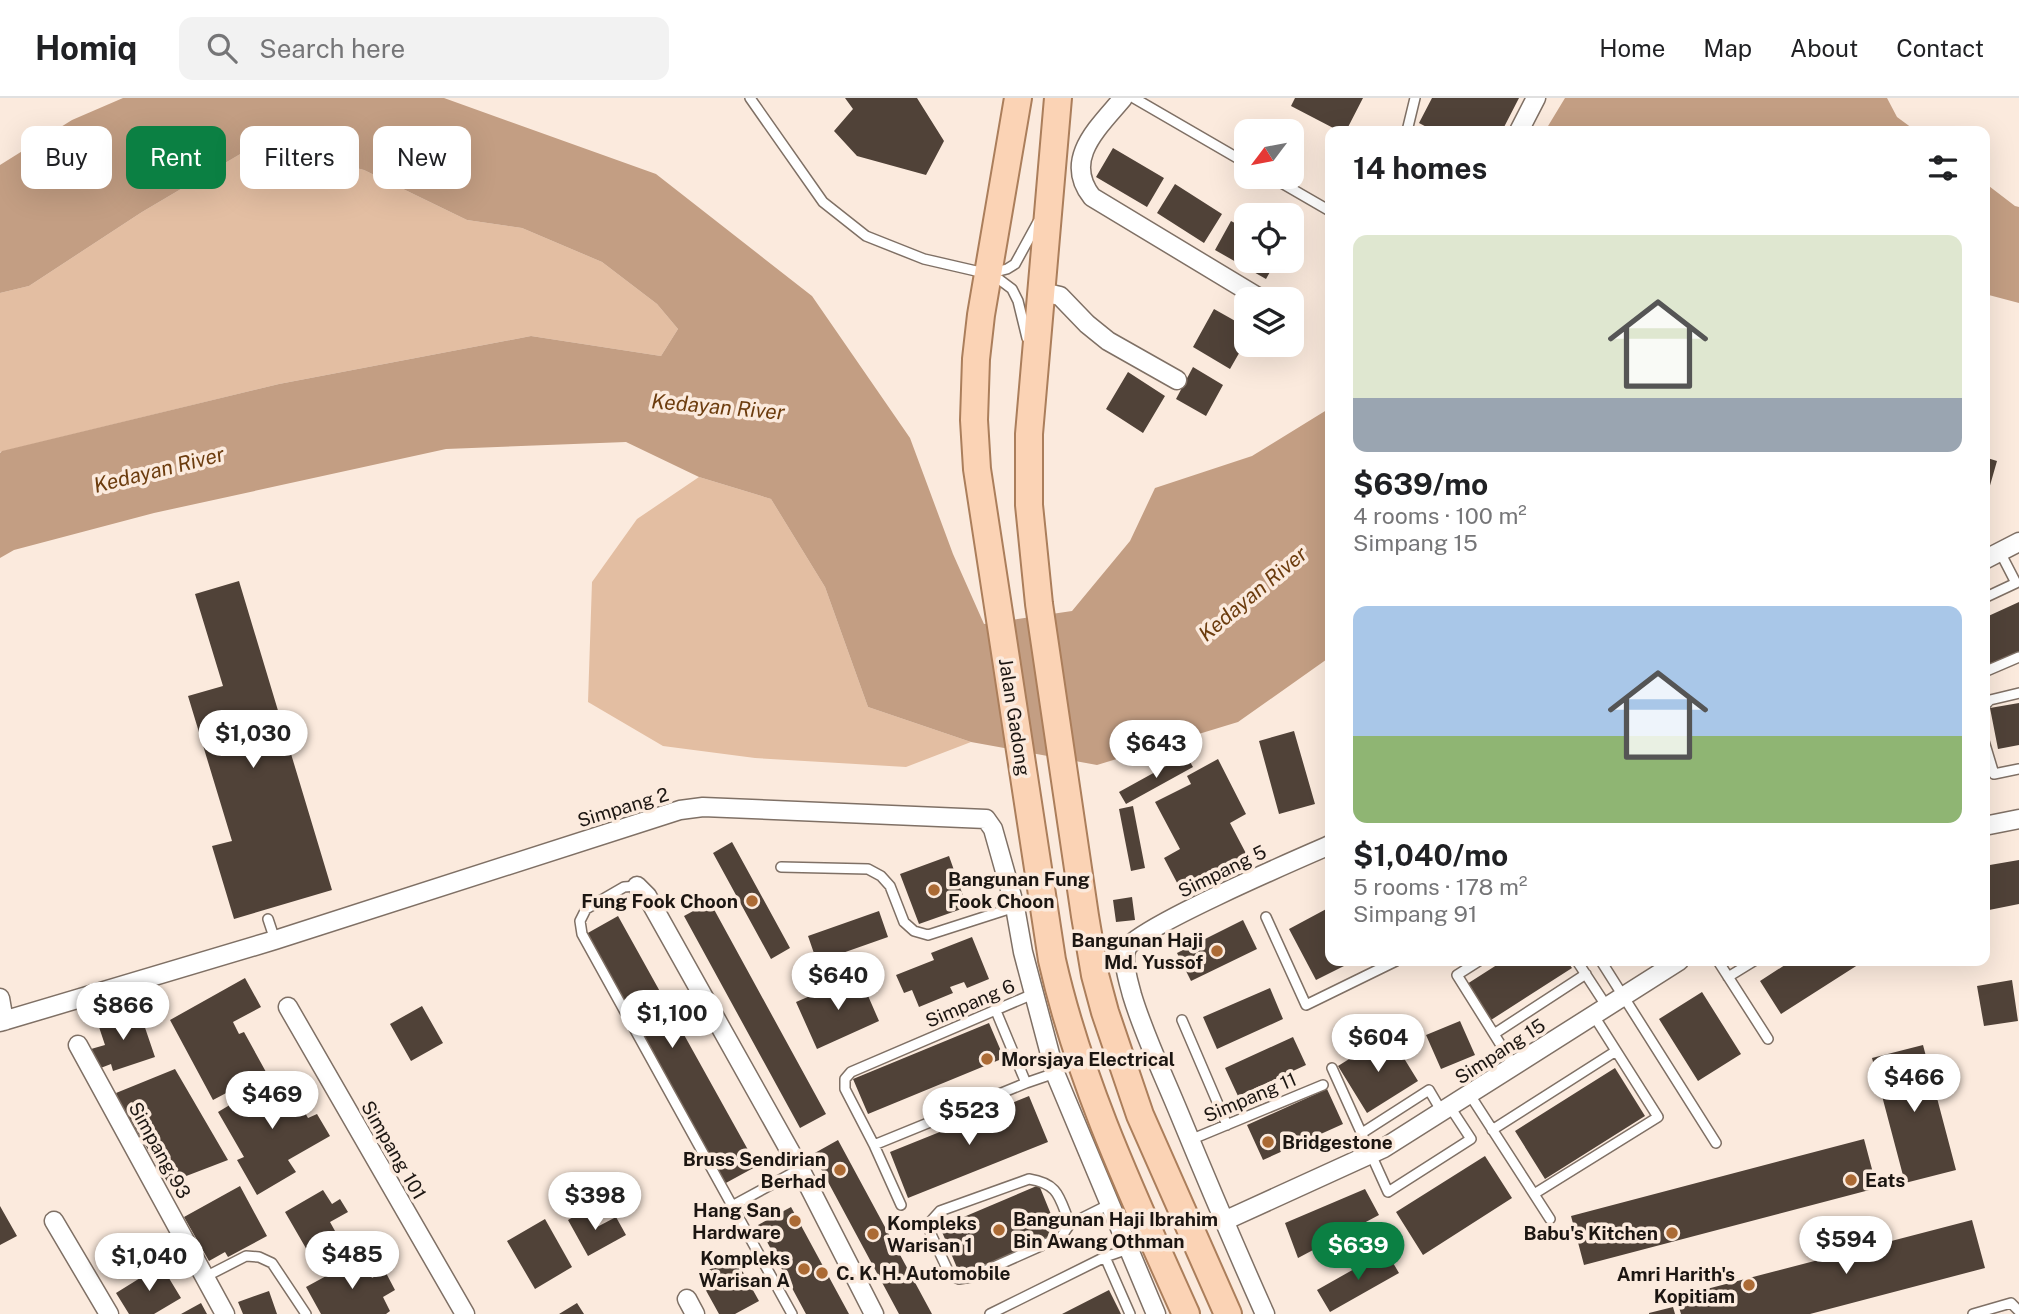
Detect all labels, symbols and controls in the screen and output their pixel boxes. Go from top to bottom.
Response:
search box [179,17,669,80]
text: Homiq [35,29,137,67]
icon: search [203,29,241,67]
text: Search here [259,33,405,64]
text: Home [1599,34,1665,62]
text: Map [1703,34,1752,62]
text: About [1790,34,1858,62]
text: Contact [1896,34,1984,62]
north arrow [1234,119,1304,189]
map controls [1234,119,1304,357]
chip: Buy [21,126,112,189]
chip: Rent [126,126,226,189]
chip: Filters [240,126,359,189]
chip: New [373,126,471,189]
icon: filters [1924,149,1962,187]
text: 14 homes [1353,150,1487,186]
button: locate [1234,203,1304,273]
icon: home [1595,281,1721,407]
button: layers [1234,287,1304,357]
water label: Kedayan River [650,388,787,425]
water label: Kedayan River [91,441,228,498]
text: $639/mo [1353,466,1488,502]
text: 4 rooms · 100 m² [1353,502,1527,529]
text: Simpang 15 [1353,529,1478,556]
water label: Kedayan River [1193,540,1313,646]
icon: home [1595,652,1721,778]
street label: Jalan Gadong [995,657,1035,778]
pin: $1,030 [196,710,310,770]
text: $1,030 [215,719,291,746]
pin: $643 [1115,720,1197,780]
text: $643 [1125,729,1187,756]
street label: Simpang 2 [575,783,671,831]
text: $1,040/mo [1353,837,1508,873]
street label: Simpang 5 [1174,840,1270,902]
place label: Bangunan Fung Fook Choon [948,868,1090,912]
text: 5 rooms · 178 m² [1353,873,1527,900]
marker: Bangunan Fung Fook Choon [926,882,942,898]
place label: Fung Fook Choon [581,890,738,912]
marker: Fung Fook Choon [744,893,760,909]
text: Simpang 91 [1353,900,1477,927]
place label: Bangunan Haji Md. Yussof [1071,929,1203,973]
marker: Bangunan Haji Md. Yussof [1209,943,1225,959]
pin: $640 [797,953,879,1012]
text: $640 [808,961,868,988]
street label: Simpang 6 [922,974,1018,1032]
pin: $866 [82,982,164,1042]
pin: $1,100 [615,990,729,1050]
text: $866 [92,991,154,1018]
text: $1,100 [636,999,708,1026]
pin: $604 [1337,1014,1419,1074]
street label: Simpang 15 [1451,1014,1549,1088]
text: $604 [1348,1023,1408,1050]
place label: Morsjaya Electrical [1001,1048,1175,1070]
marker: Morsjaya Electrical [979,1051,995,1067]
pin: $466 [1873,1054,1955,1114]
text: $466 [1883,1063,1945,1090]
street label: Simpang 11 [1200,1068,1300,1126]
pin: $469 [231,1072,313,1131]
text: $469 [241,1080,303,1107]
pin: $523 [928,1088,1010,1147]
text: $523 [938,1096,1000,1123]
street label: Simpang 101 [357,1097,431,1203]
street label: Simpang 93 [124,1098,196,1202]
place label: Bridgestone [1282,1131,1393,1153]
marker: Bridgestone [1260,1134,1276,1150]
place label: Bruss Sendirian Berhad [683,1148,826,1192]
marker: Bruss Sendirian Berhad [832,1162,848,1178]
place label: Eats [1865,1169,1905,1191]
pin: $398 [554,1172,636,1232]
marker: Eats [1843,1172,1859,1188]
text: $398 [564,1181,626,1208]
place label: Hang San Hardware [692,1199,781,1243]
place label: Bangunan Haji Ibrahim Bin Awang Othman [1013,1208,1218,1252]
place label: Kompleks Warisan 1 [887,1212,977,1256]
marker: Hang San Hardware [787,1213,803,1229]
pin: $594 [1805,1216,1887,1276]
marker: Bangunan Haji Ibrahim Bin Awang Othman [991,1222,1007,1238]
pin: $639 [1317,1222,1399,1282]
place label: Babu's Kitchen [1524,1222,1658,1244]
marker: Babu's Kitchen [1664,1225,1680,1241]
text: $594 [1815,1225,1877,1252]
marker: Kompleks Warisan 1 [865,1226,881,1242]
text: $639 [1327,1231,1389,1258]
pin: $485 [311,1232,393,1291]
pin: $1,040 [92,1234,206,1293]
text: $485 [321,1240,383,1267]
text: $1,040 [111,1242,187,1269]
place label: Kompleks Warisan A [699,1247,790,1291]
marker: Kompleks Warisan A [796,1261,812,1277]
place label: C. K. H. Automobile [836,1262,1011,1284]
place label: Amri Harith's Kopitiam [1617,1263,1735,1307]
marker: C. K. H. Automobile [814,1265,830,1281]
marker: Amri Harith's Kopitiam [1741,1277,1757,1293]

